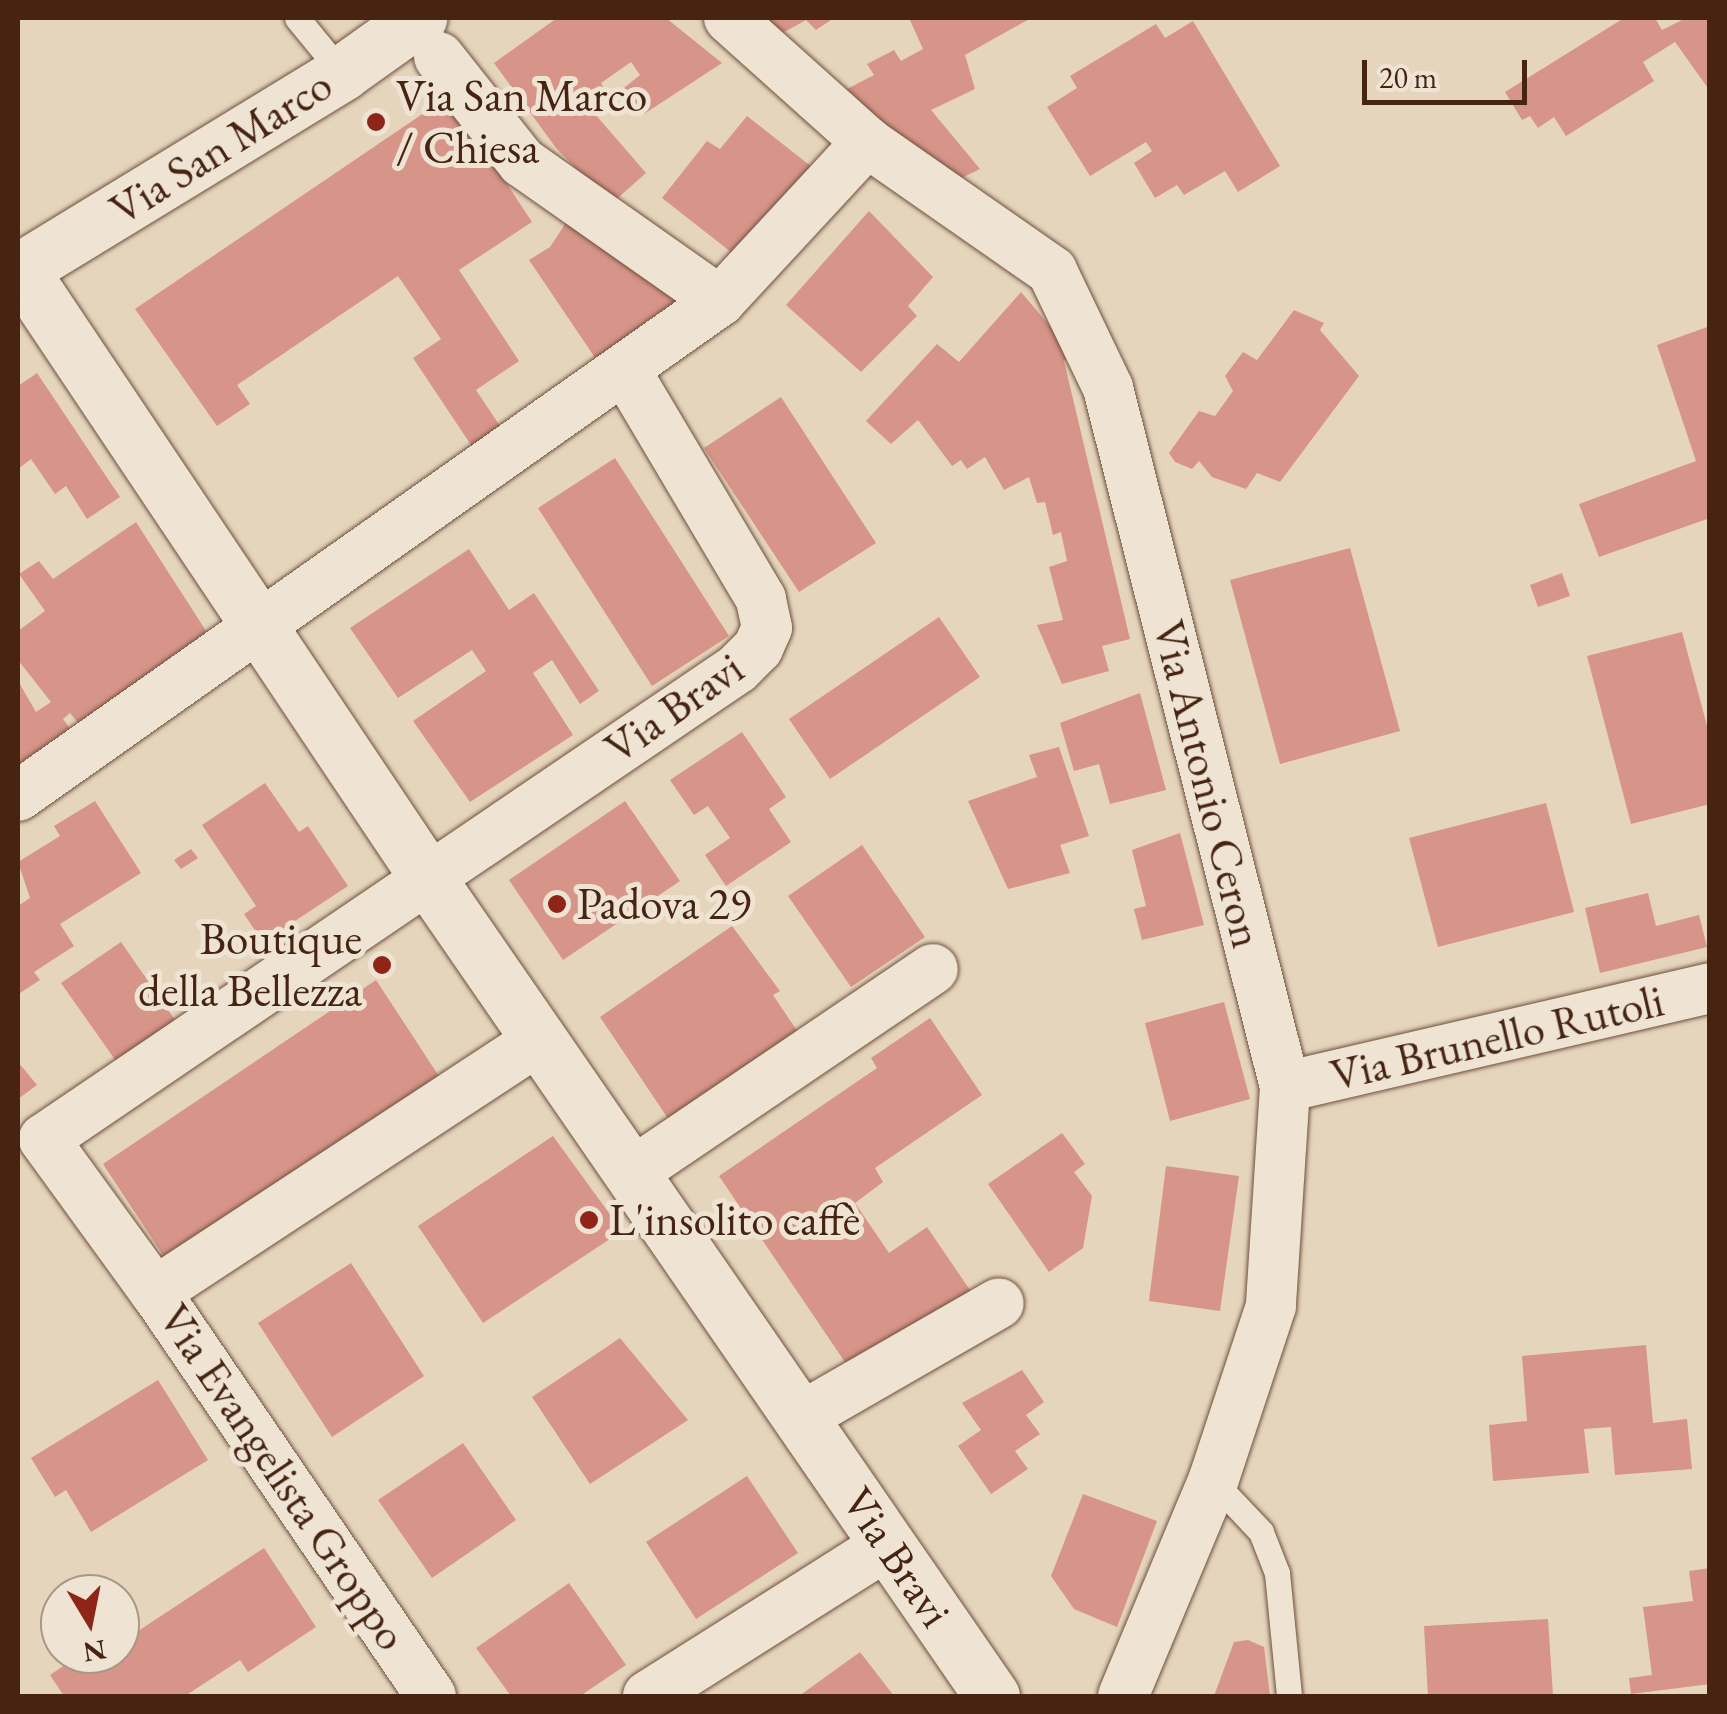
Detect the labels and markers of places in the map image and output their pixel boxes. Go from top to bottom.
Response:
place label: Via San Marco / Chiesa [396,69,647,175]
marker: Via San Marco / Chiesa [365,111,387,133]
place label: Padova 29 [577,877,751,931]
marker: Padova 29 [546,893,568,915]
place label: Boutique della Bellezza [138,912,362,1018]
marker: Boutique della Bellezza [371,954,393,976]
place label: L'insolito caffè [609,1193,860,1247]
marker: L'insolito caffè [578,1209,600,1231]

